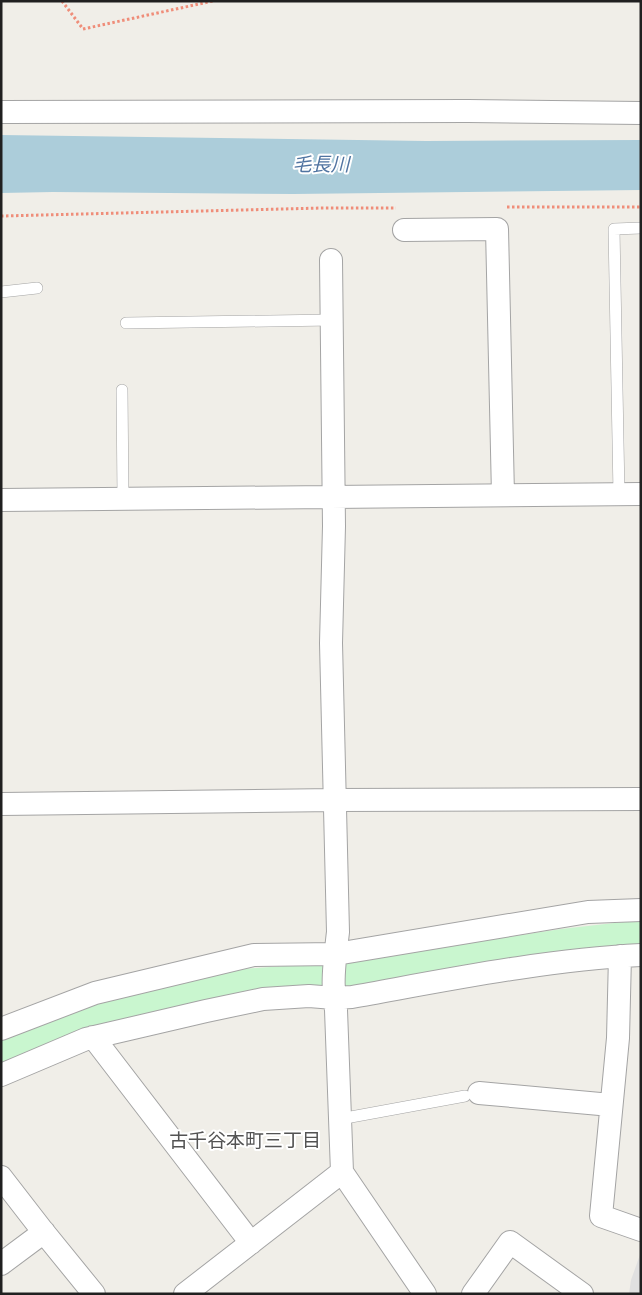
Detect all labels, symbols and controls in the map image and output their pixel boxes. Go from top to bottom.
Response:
water label: 毛長川 [292,154,351,176]
district label: 古千谷本町三丁目 [169,1130,321,1152]

